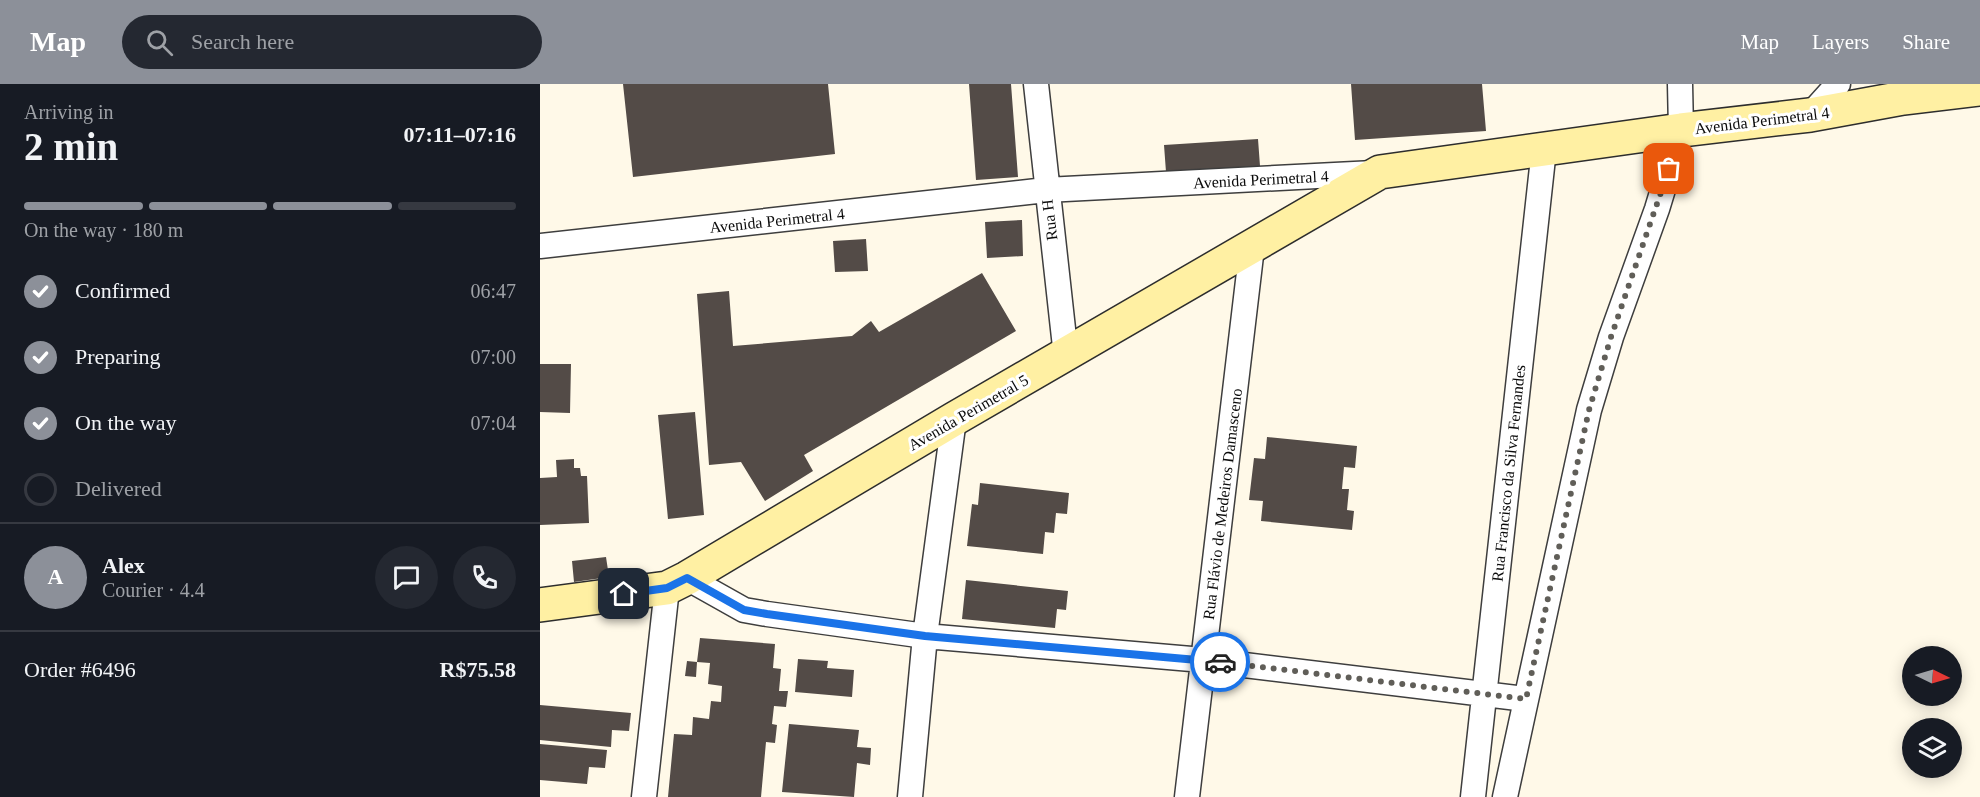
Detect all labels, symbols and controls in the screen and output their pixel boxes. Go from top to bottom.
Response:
search box [122,15,542,69]
text: Map [30,26,86,57]
icon: search [143,26,176,59]
text: Search here [191,29,294,54]
text: Map [1741,30,1779,54]
text: Layers [1812,30,1869,54]
text: Share [1902,30,1950,54]
text: Arriving in [24,101,113,123]
street label: Avenida Perimetral 4 [1694,104,1830,137]
text: 07:11–07:16 [404,122,516,147]
text: 2 min [24,125,118,168]
pin [1643,143,1694,194]
icon: bag [1652,152,1685,185]
street label: Avenida Perimetral 4 [1193,167,1329,192]
street label: Rua H [1038,198,1060,241]
street label: Avenida Perimetral 4 [709,205,845,236]
text: On the way · 180 m [24,219,183,241]
icon: check [24,275,57,308]
text: Confirmed [75,278,170,303]
text: 06:47 [470,280,516,302]
icon: check [24,341,57,374]
text: Preparing [75,344,161,369]
text: 07:00 [470,346,516,368]
street label: Rua Francisco da Silva Fernandes [1489,364,1528,582]
street label: Avenida Perimetral 5 [905,371,1031,454]
street label: Rua Flávio de Medeiros Damasceno [1200,387,1245,621]
icon: check [24,407,57,440]
text: On the way [75,410,176,435]
text: 07:04 [470,412,516,434]
text: Delivered [75,476,162,501]
button: chat [375,546,438,609]
button: phone [453,546,516,609]
text: Alex [102,553,145,578]
text: A [48,564,63,589]
pin [598,568,649,619]
icon: home [607,577,640,610]
text: Courier · 4.4 [102,579,205,601]
courier [1190,632,1250,692]
icon: car [1204,646,1237,679]
north arrow [1902,646,1962,706]
map controls [1902,646,1962,778]
text: Order #6496 [24,657,136,682]
text: R$75.58 [440,657,516,682]
button: layers [1902,718,1962,778]

